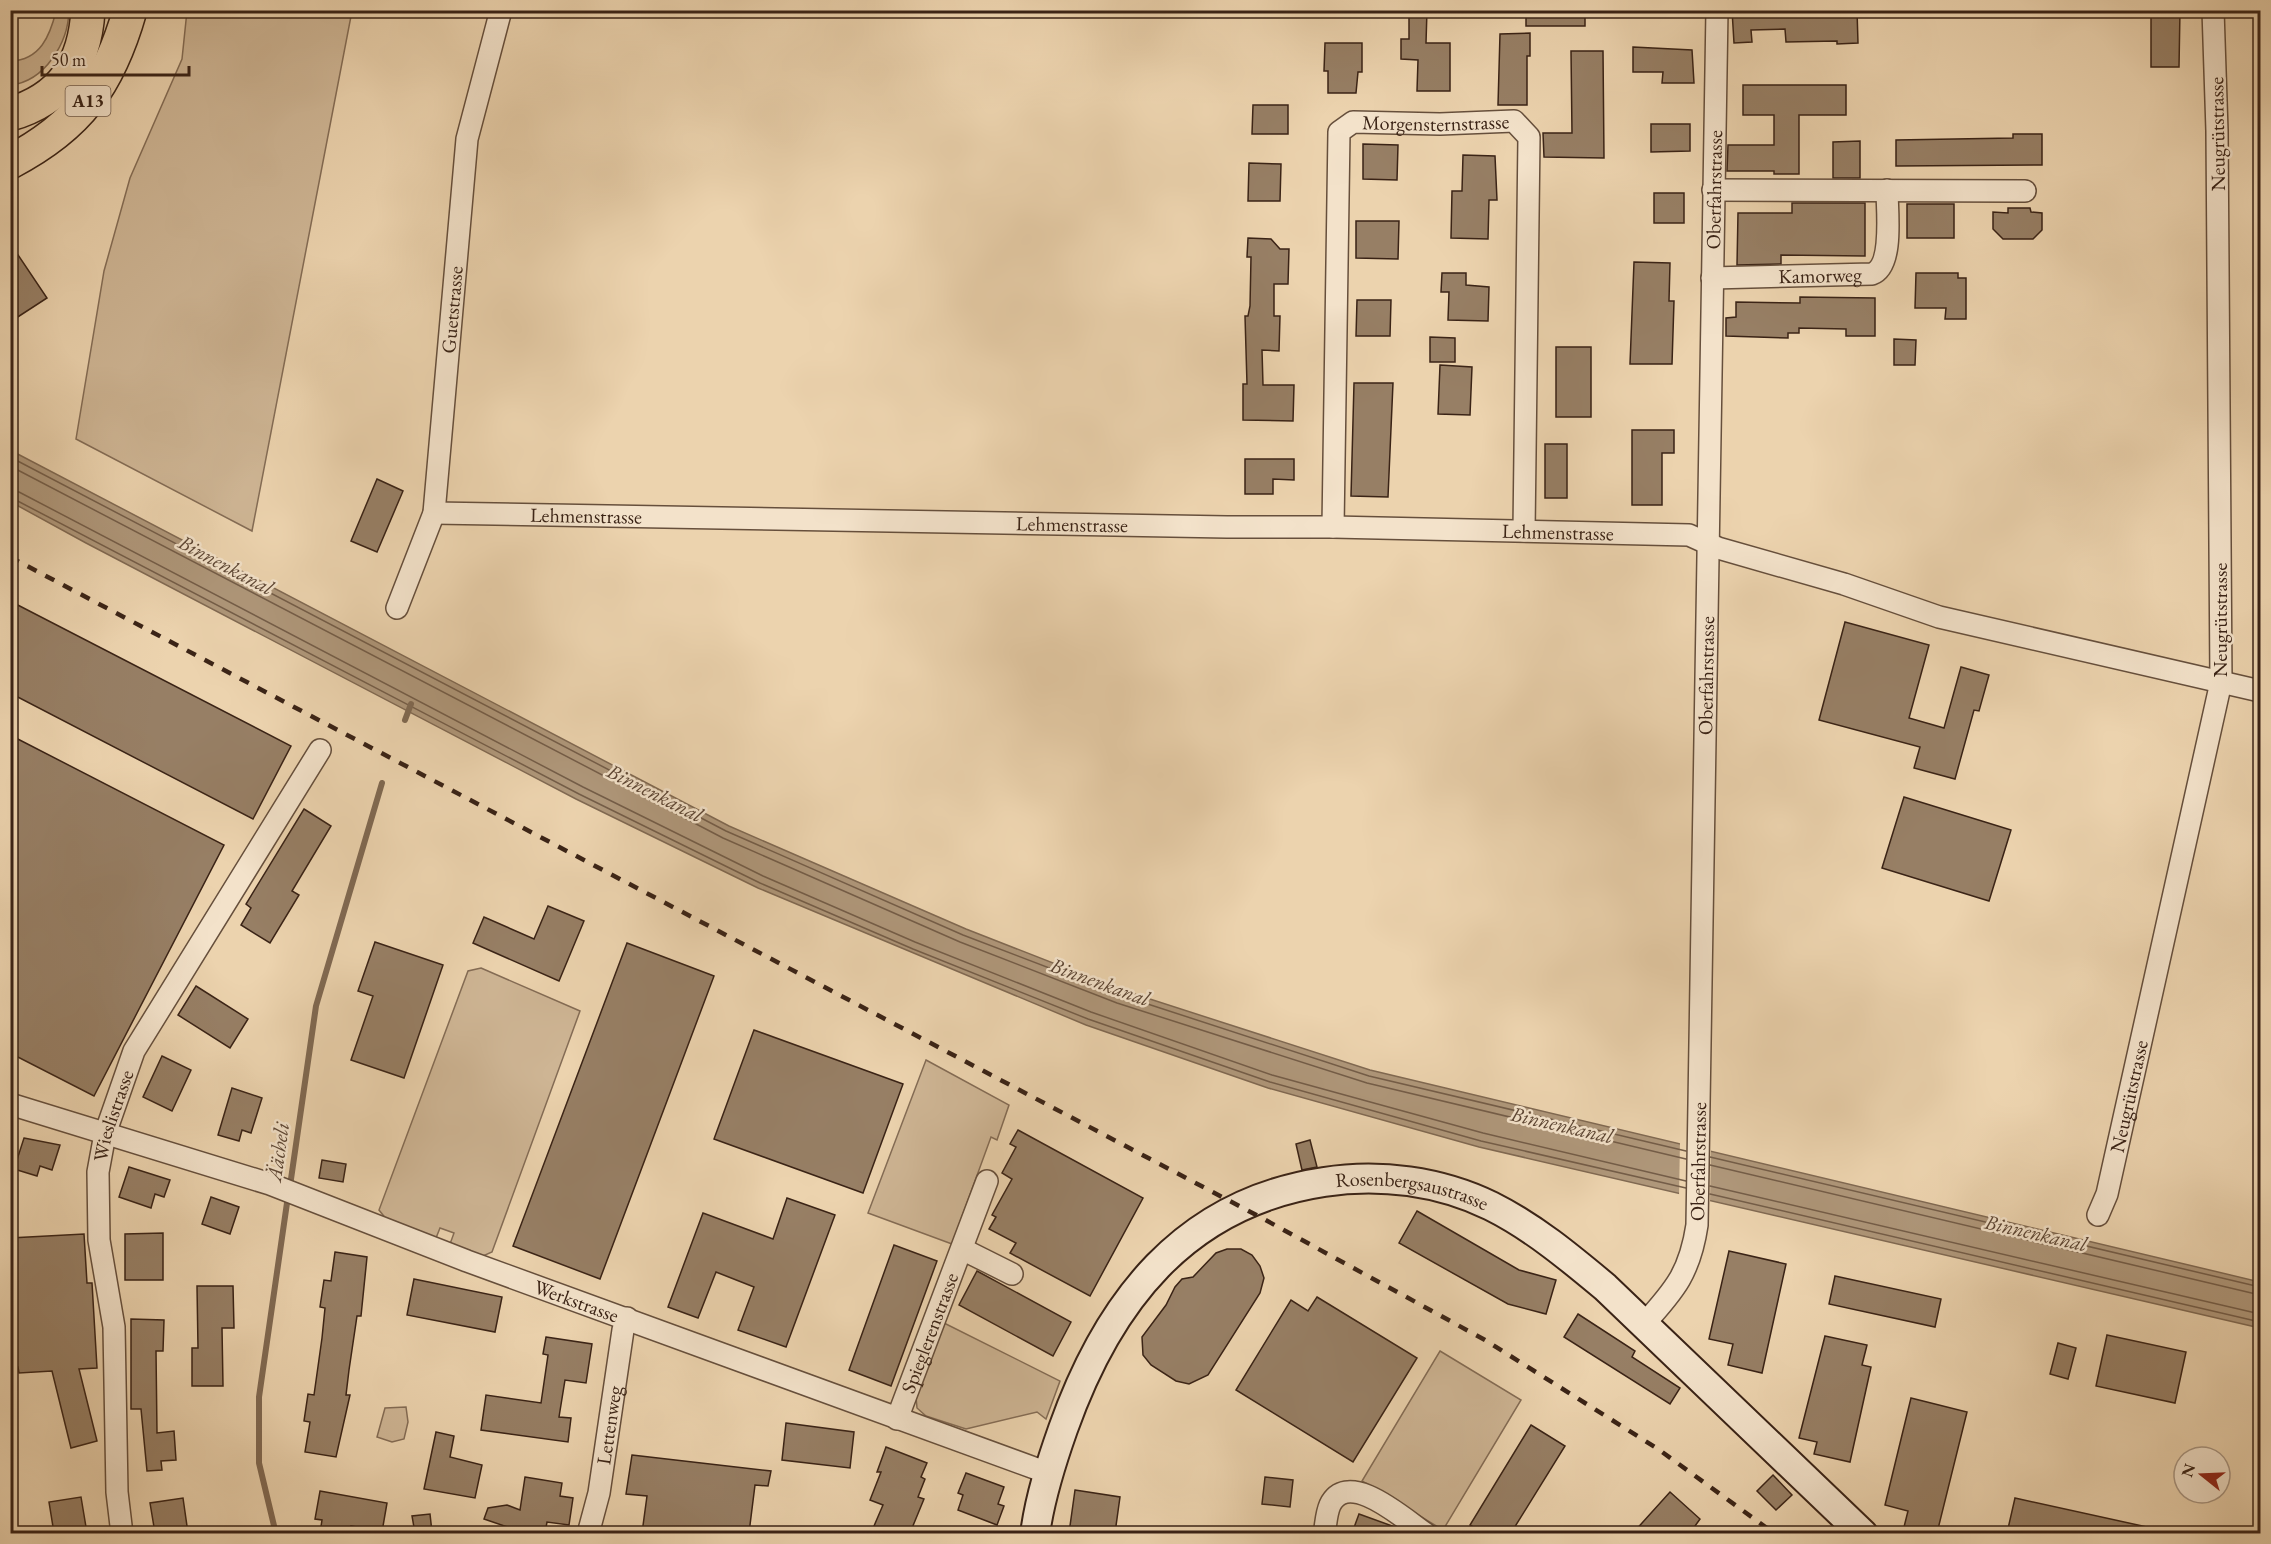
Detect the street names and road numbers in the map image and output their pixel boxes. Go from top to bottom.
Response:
street label: Neugrütstrasse [2203,76,2231,191]
road number: A13 [66,86,110,116]
street label: Morgensternstrasse [1362,108,1510,137]
street label: Oberfahrstrasse [1700,130,1728,249]
street label: Kamorweg [1778,261,1862,289]
street label: Guetstrasse [435,265,469,354]
street label: Lehmenstrasse [530,502,642,530]
street label: Lehmenstrasse [1016,510,1128,538]
street label: Lehmenstrasse [1502,518,1614,546]
street label: Neugrütstrasse [2207,563,2233,677]
street label: Oberfahrstrasse [1692,616,1720,735]
street label: Neugrütstrasse [2104,1037,2154,1155]
street label: Wieslistrasse [87,1066,140,1164]
street label: Oberfahrstrasse [1684,1102,1712,1221]
street label: Rosenbergsaustrasse [1334,1165,1493,1216]
street label: Spieglerenstrasse [895,1269,964,1397]
street label: Werkstrasse [530,1274,623,1328]
street label: Lettenweg [590,1384,628,1466]

